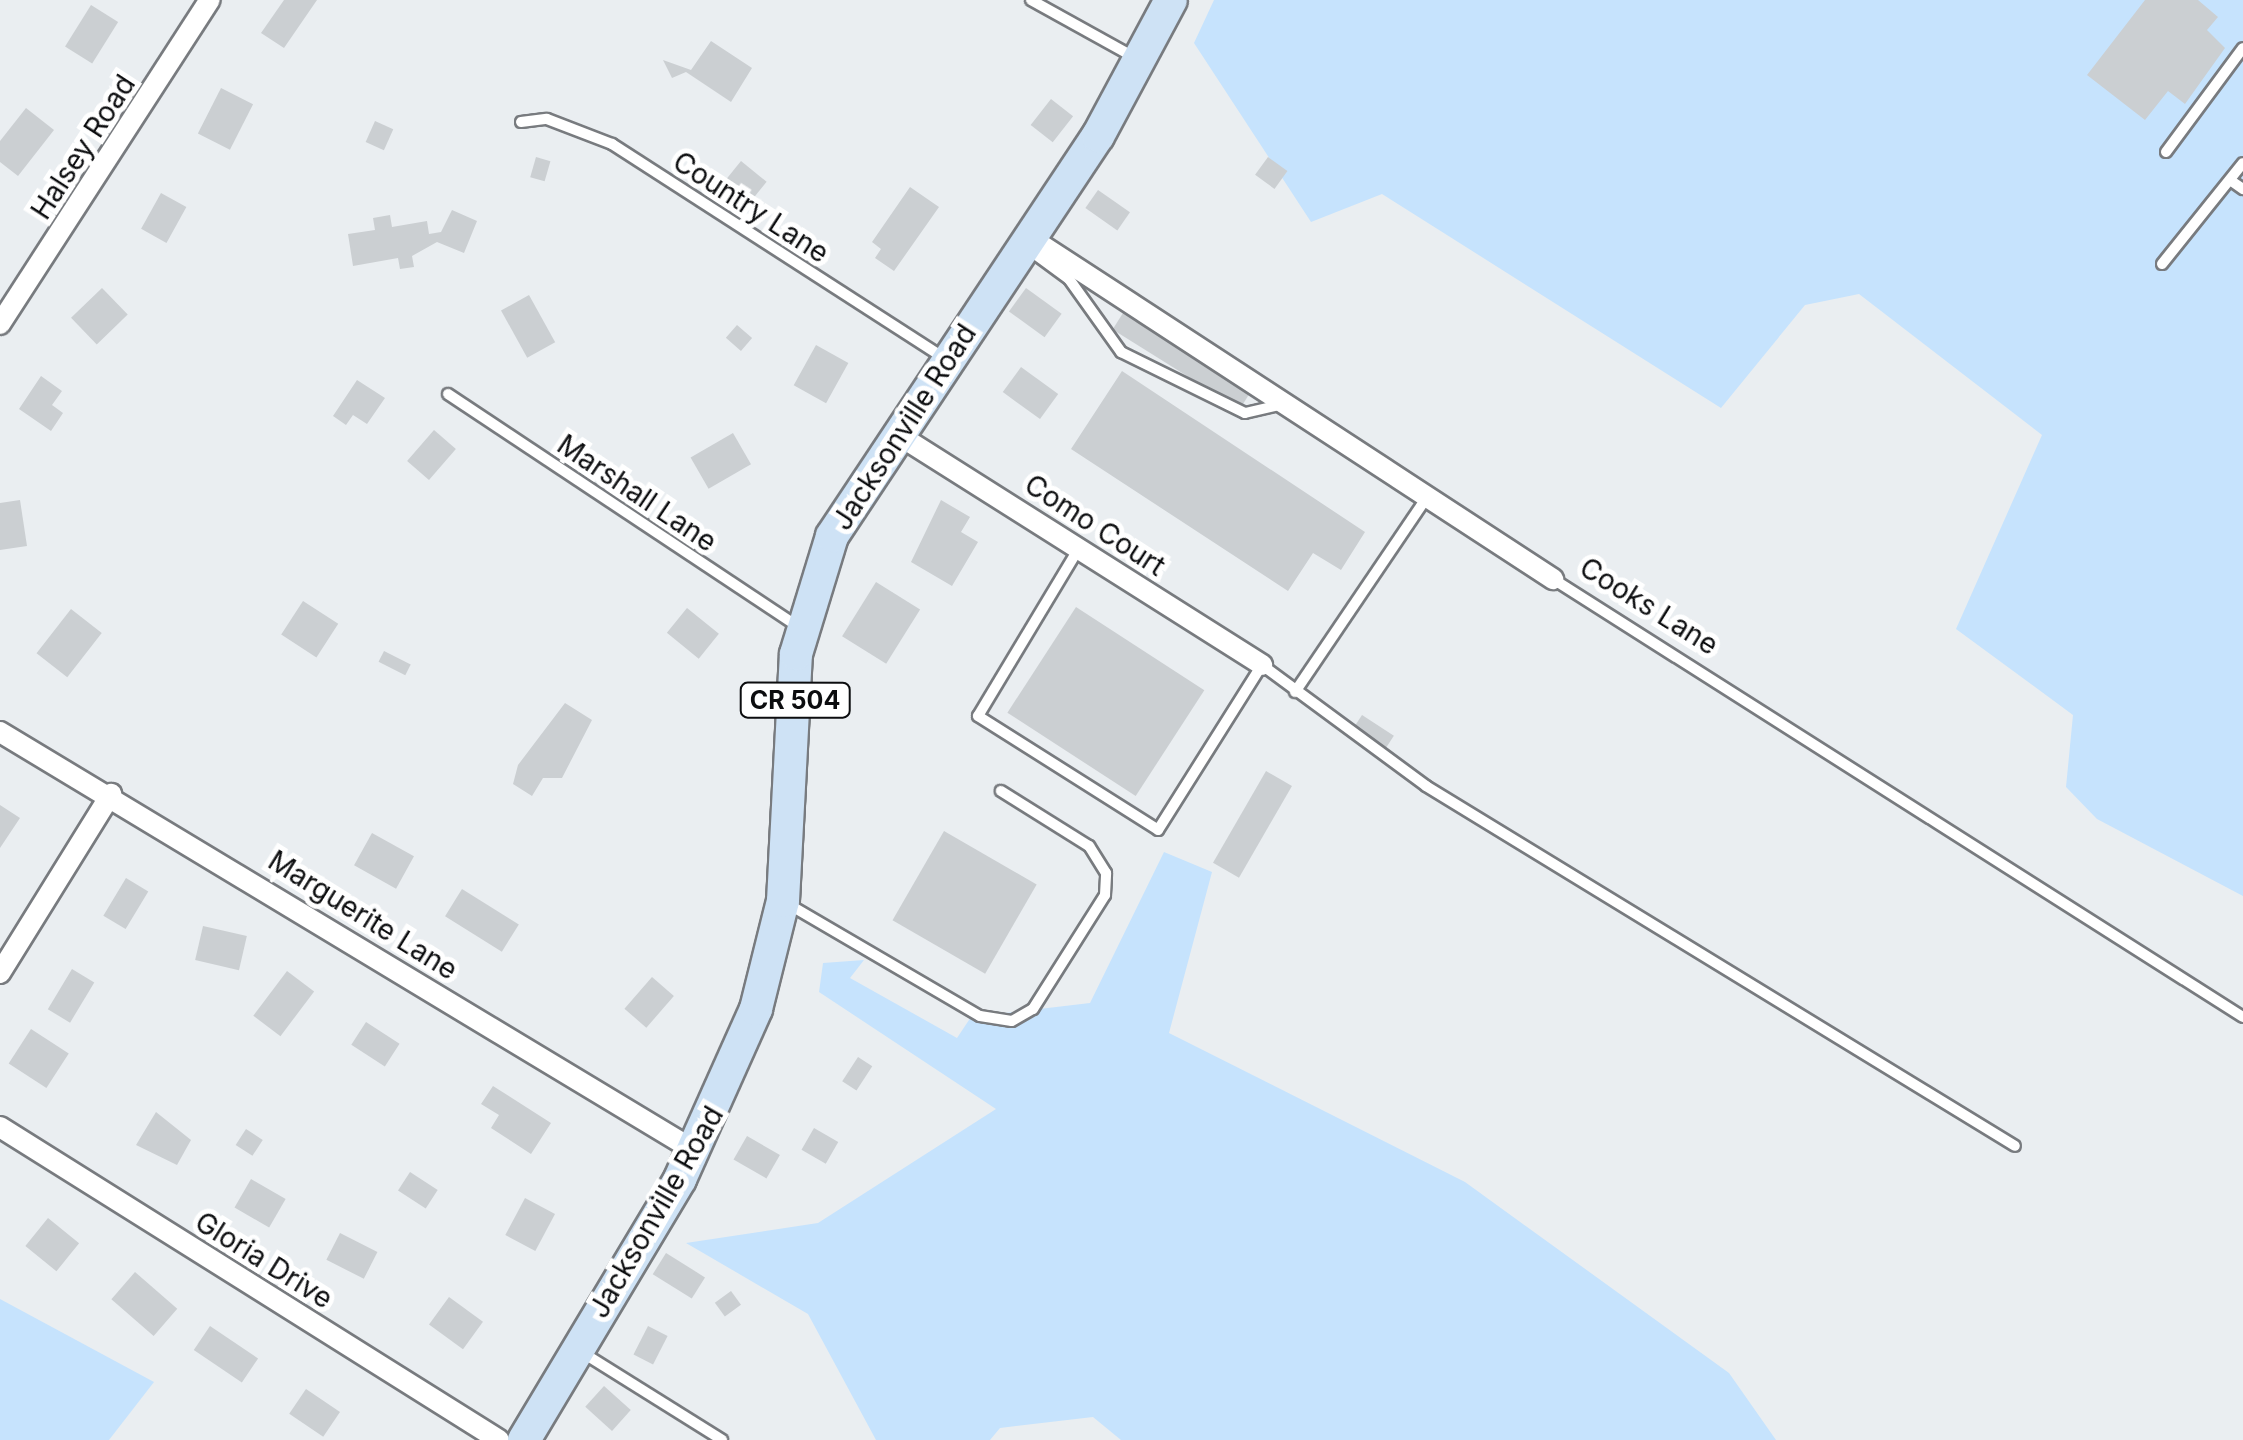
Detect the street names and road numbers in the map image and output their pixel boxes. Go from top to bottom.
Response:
street label: Halsey Road [24,69,142,225]
street label: Country Lane [667,144,835,270]
street label: Jacksonville Road [825,318,983,536]
street label: Marshall Lane [551,427,723,559]
street label: Como Court [1019,467,1171,583]
street label: Cooks Lane [1574,550,1724,662]
road number: CR 504 [738,680,852,720]
street label: Marguerite Lane [262,843,464,987]
street label: Jacksonville Road [582,1100,730,1324]
street label: Gloria Drive [189,1205,339,1315]

